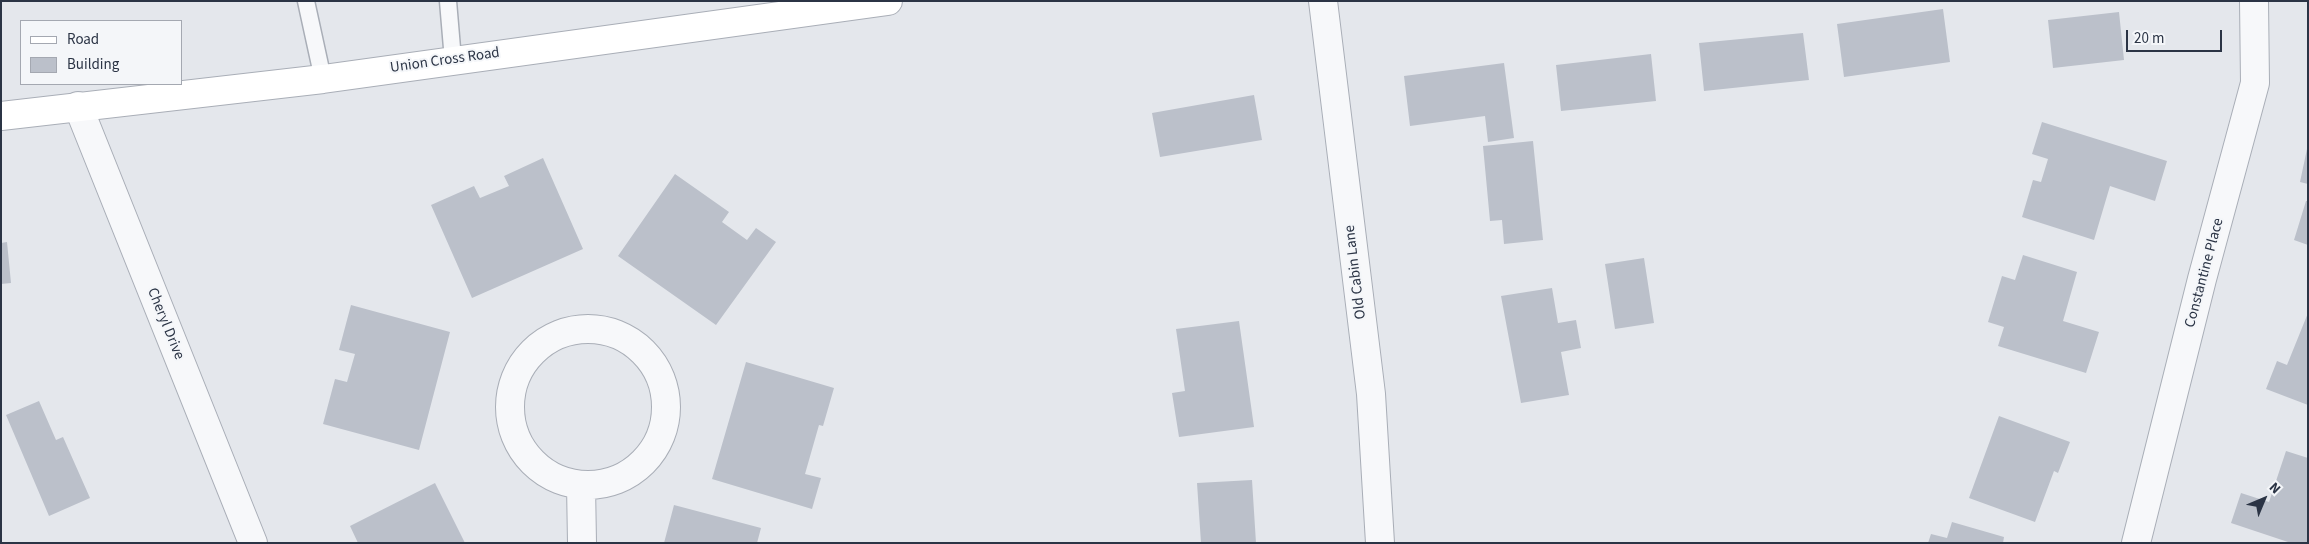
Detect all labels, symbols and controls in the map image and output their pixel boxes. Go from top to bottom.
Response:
legend [20,20,182,85]
scale bar [2129,20,2225,52]
text: 20 m [2134,28,2164,49]
text: Road [67,29,99,50]
street label: Union Cross Road [389,44,501,78]
text: Building [67,54,119,75]
street label: Constantine Place [2182,216,2228,330]
street label: Old Cabin Lane [1341,224,1371,320]
street label: Cheryl Drive [142,285,188,363]
north arrow [2239,474,2289,524]
text: N [2264,478,2285,499]

